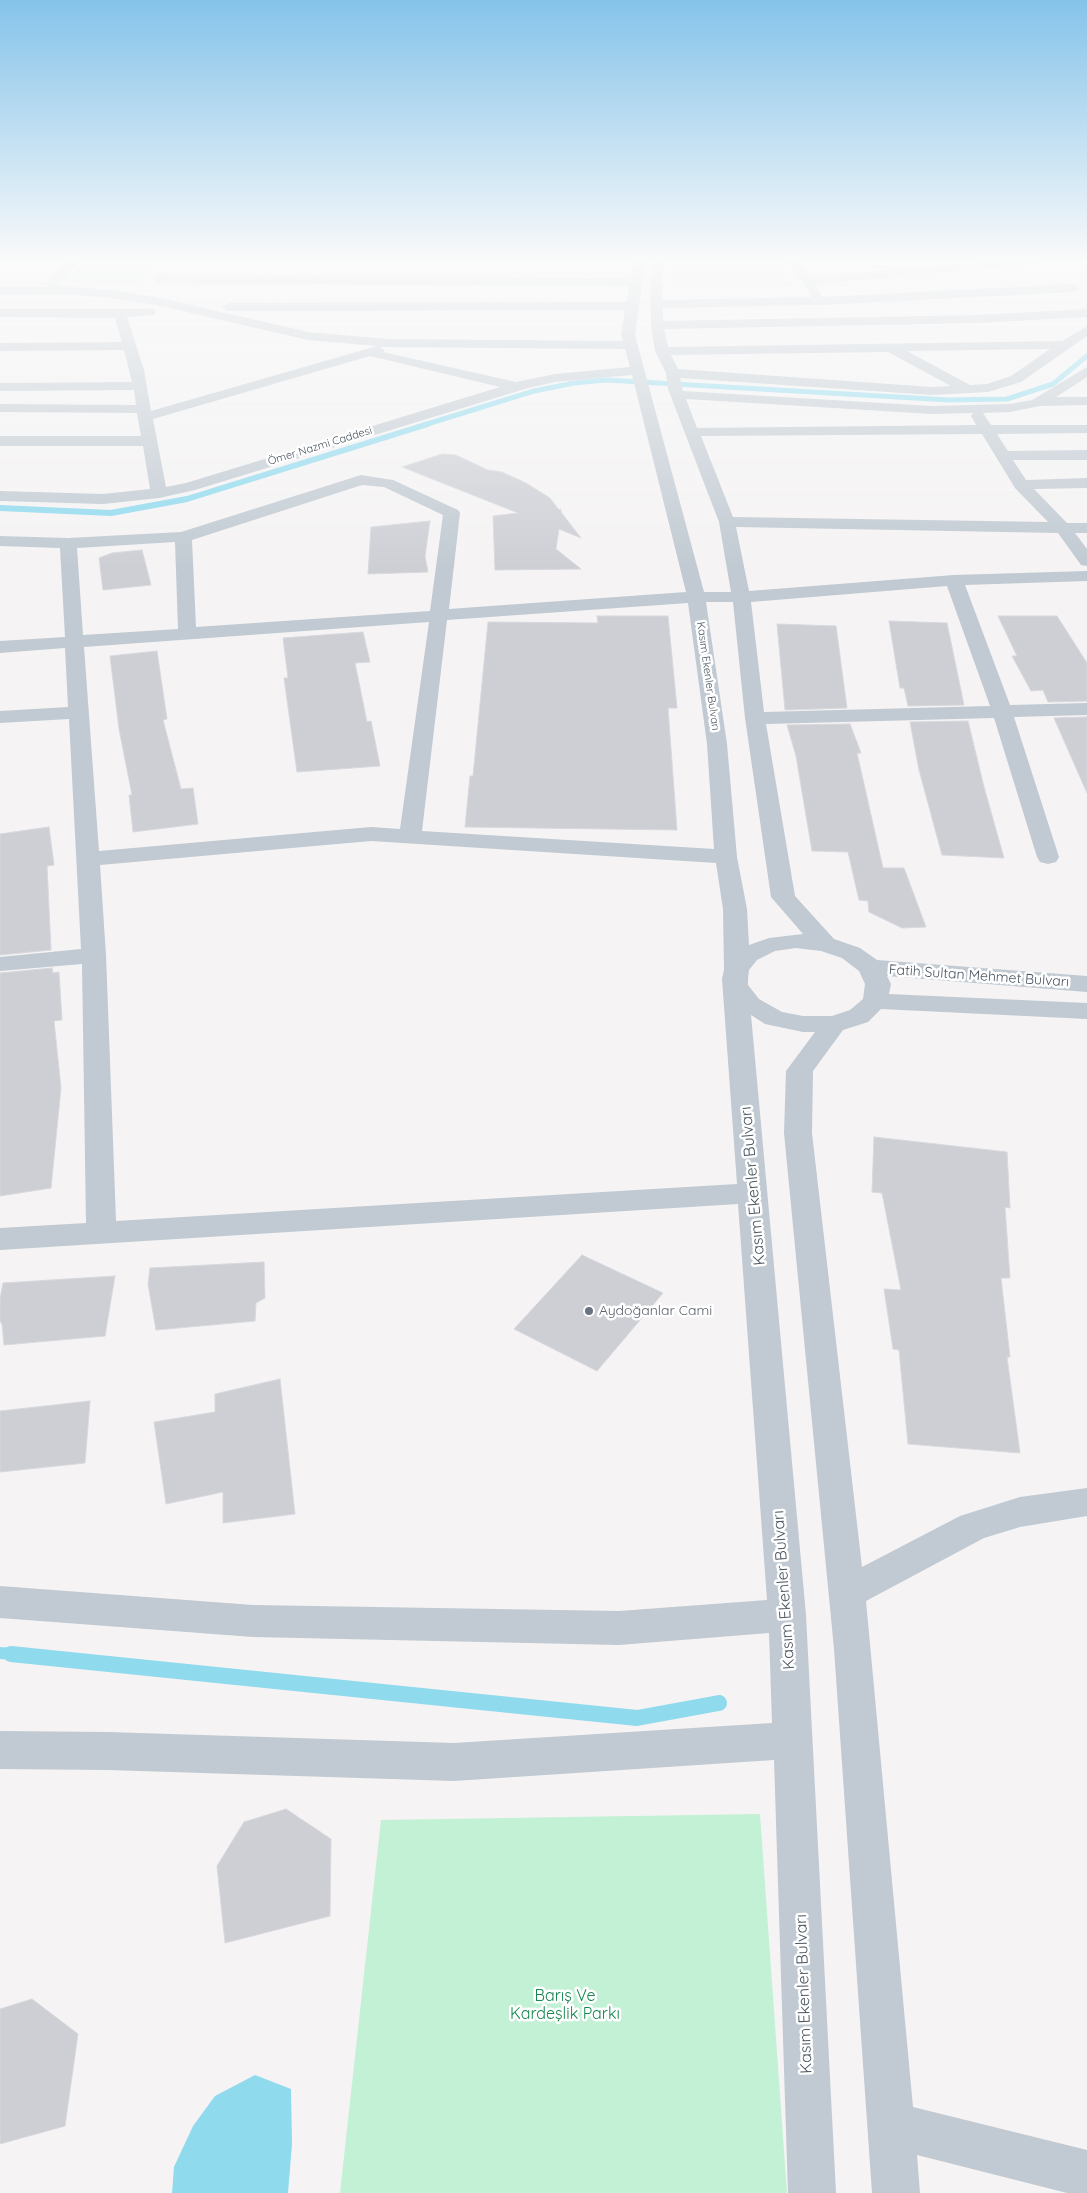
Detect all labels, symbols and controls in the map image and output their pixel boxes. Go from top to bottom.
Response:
street label: Ömer Nazmi Caddesi [266,424,374,468]
street label: Kasım Ekenler Bulvarı [694,621,722,731]
street label: Fatih Sultan Mehmet Bulvarı [888,961,1070,991]
street label: Kasım Ekenler Bulvarı [736,1106,770,1266]
place label: Aydoğanlar Cami [599,1303,712,1319]
marker: Aydoğanlar Cami [583,1305,595,1317]
street label: Kasım Ekenler Bulvarı [769,1510,799,1670]
street label: Kasım Ekenler Bulvarı [792,1914,816,2074]
park label: Barış Ve Kardeşlik Parkı [510,1986,620,2024]

